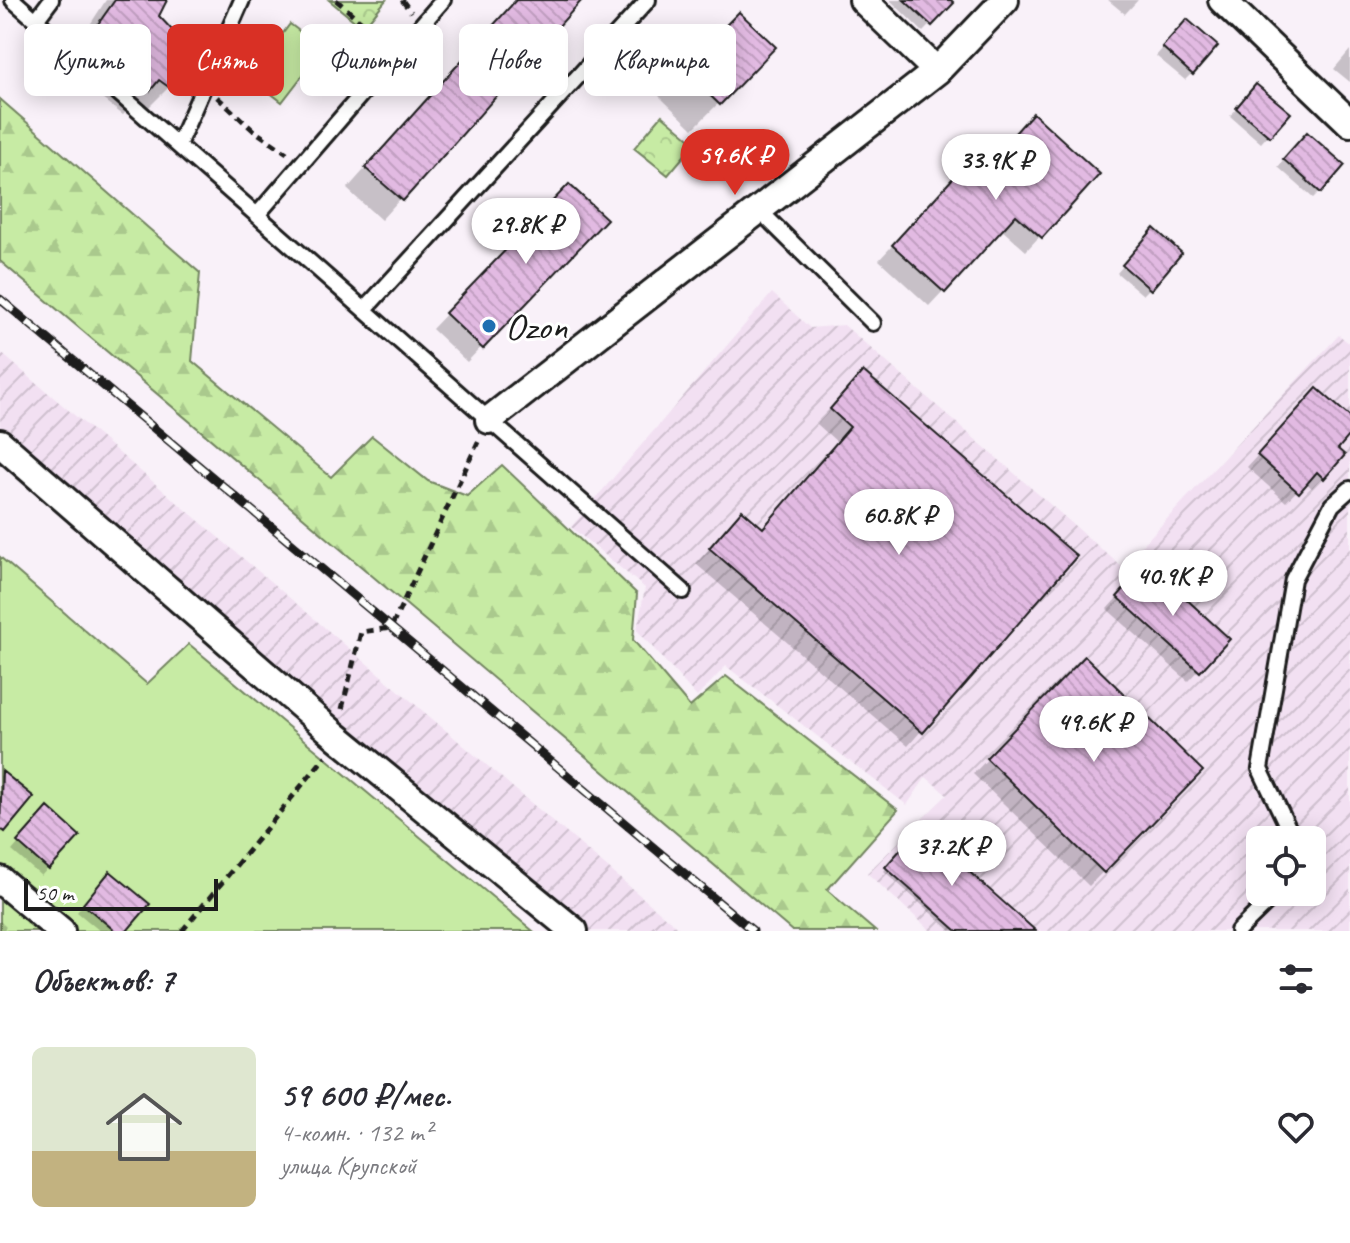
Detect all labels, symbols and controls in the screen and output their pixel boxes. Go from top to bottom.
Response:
chip: Купить [24,24,151,96]
chip: Снять [167,24,284,96]
chip: Фильтры [300,24,443,96]
chip: Новое [459,24,568,96]
chip: Квартира [584,24,736,96]
pin: 59.6K ₽ [661,129,809,197]
pin: 33.9K ₽ [922,134,1070,202]
text: 59.6K ₽ [698,138,772,171]
text: 33.9K ₽ [960,143,1032,176]
pin: 29.8K ₽ [452,198,600,266]
text: 29.8K ₽ [490,207,562,240]
place label: Ozon [505,303,568,350]
marker: Ozon [480,317,498,335]
pin: 60.8K ₽ [825,489,973,557]
text: 60.8K ₽ [862,498,936,531]
pin: 40.9K ₽ [1099,550,1247,618]
text: 40.9K ₽ [1137,559,1209,592]
pin: 49.6K ₽ [1020,696,1168,764]
text: 49.6K ₽ [1057,705,1131,738]
pin: 37.2K ₽ [878,820,1026,888]
map controls [1246,826,1326,906]
button: locate [1246,826,1326,906]
text: 37.2K ₽ [915,829,989,862]
scale bar [24,875,218,911]
text: 50 m [36,879,73,907]
icon: filters [1274,957,1318,1001]
text: Объектов: 7 [32,958,174,1001]
text: 59 600 ₽/мес. [280,1073,451,1116]
icon: home [96,1079,192,1175]
icon: heart [1274,1105,1318,1149]
text: 4-комн. · 132 m² [280,1116,432,1149]
text: улица Крупской [280,1149,416,1182]

